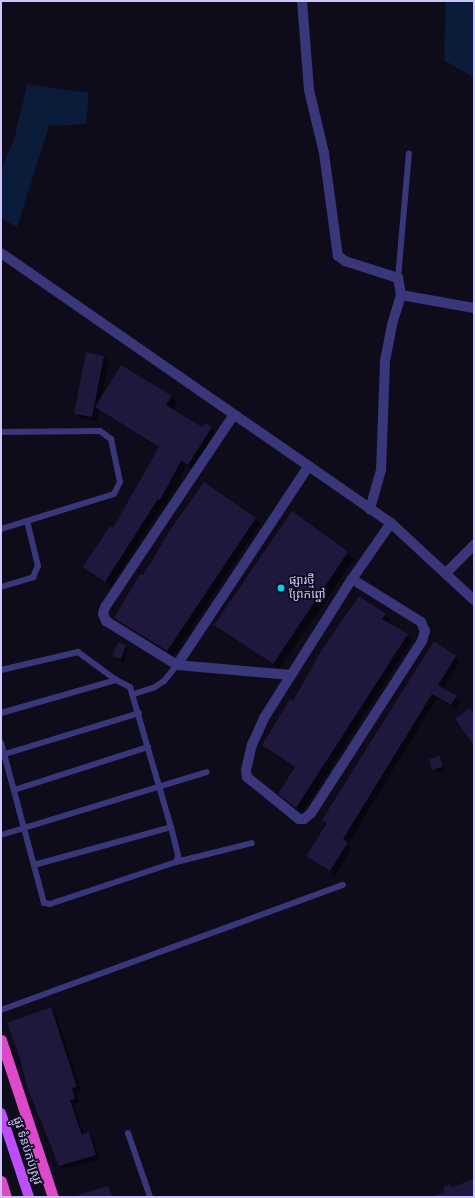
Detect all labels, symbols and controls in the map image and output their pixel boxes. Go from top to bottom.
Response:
place label: ផ្សារថ្មី ព្រែកព្នៅ [289,574,326,602]
marker: ផ្សារថ្មី ព្រែកព្នៅ [276,583,286,593]
street label: ផ្លូវ ទំនប់កប់ស្រូវ [9,1115,45,1187]

